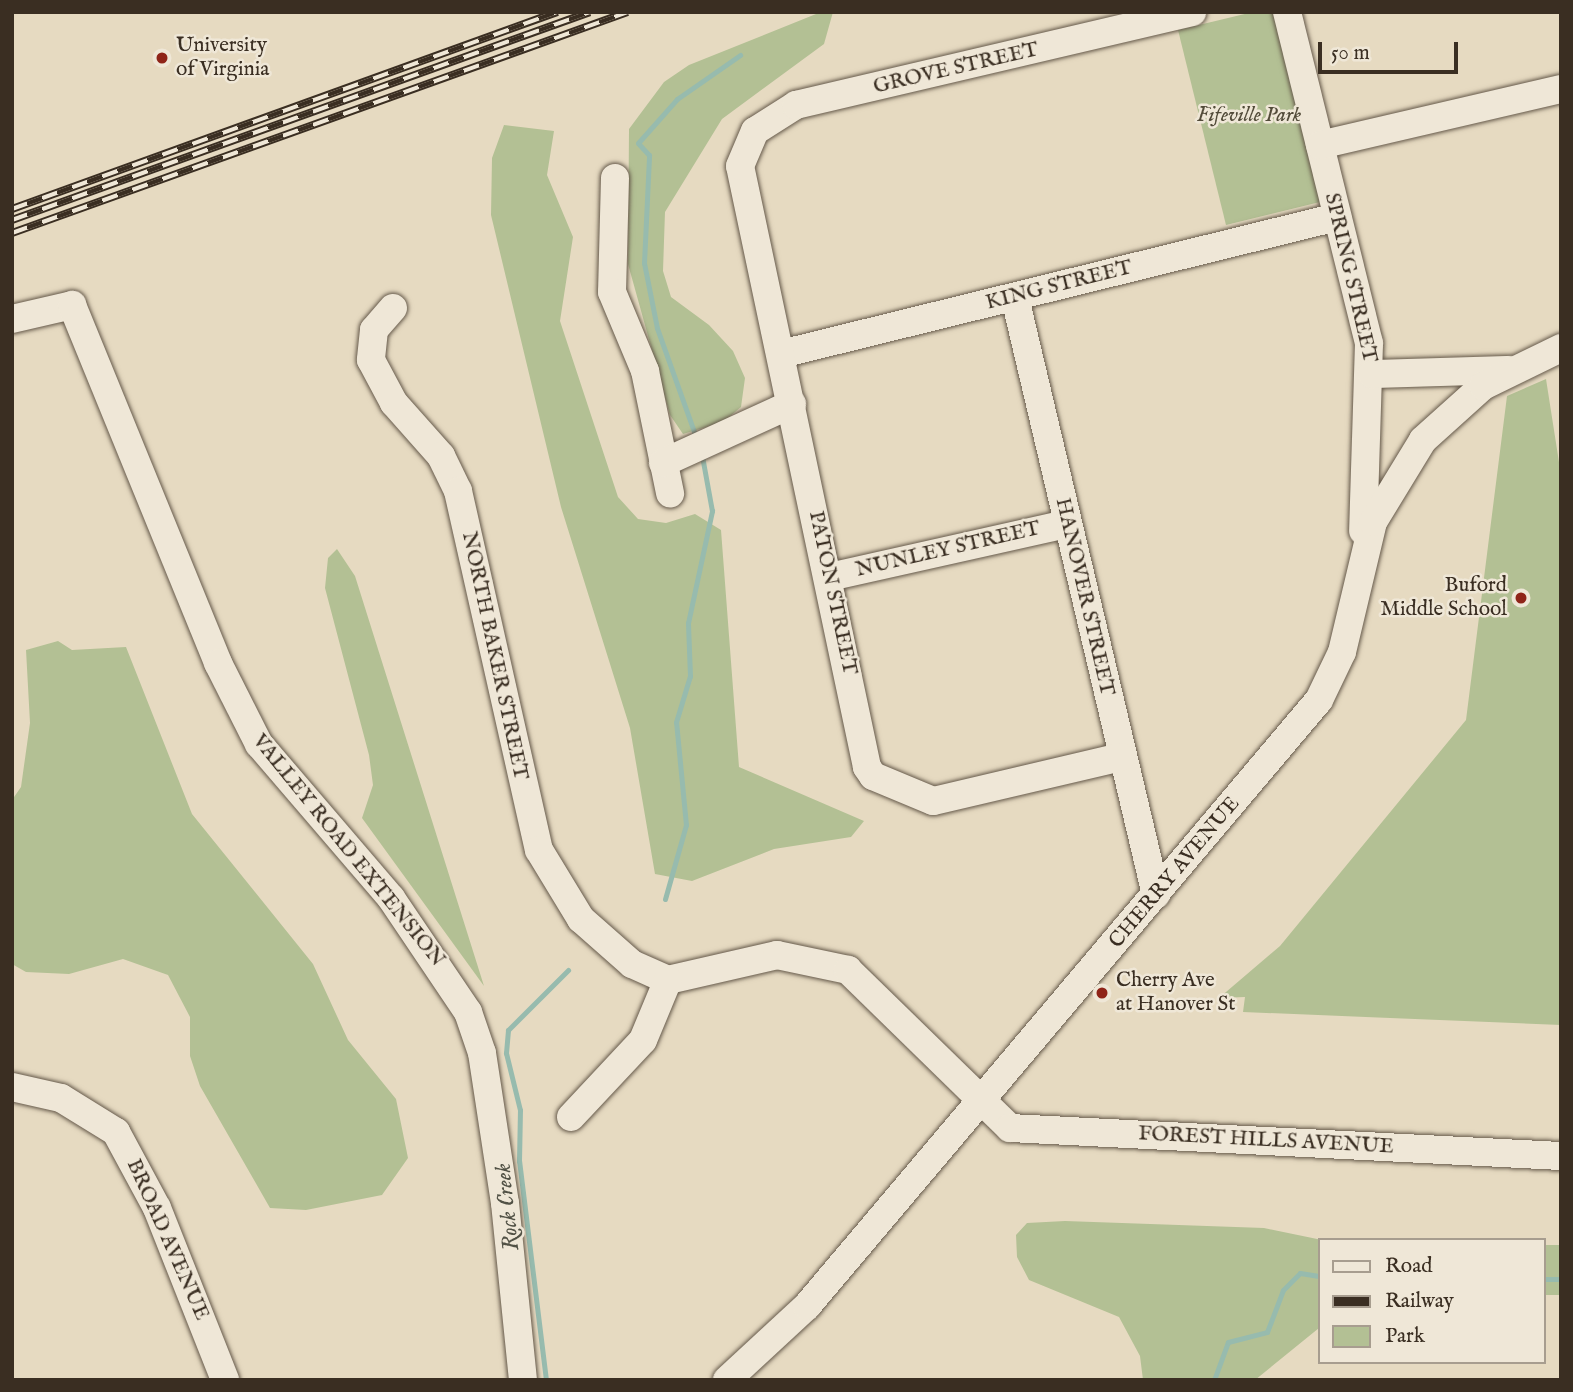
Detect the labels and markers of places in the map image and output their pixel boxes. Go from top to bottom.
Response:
place label: University of Virginia [176,33,269,83]
marker: University of Virginia [154,50,170,66]
place label: Buford Middle School [1380,573,1507,623]
marker: Buford Middle School [1513,590,1529,606]
place label: Cherry Ave at Hanover St [1116,968,1235,1018]
marker: Cherry Ave at Hanover St [1094,985,1110,1001]

